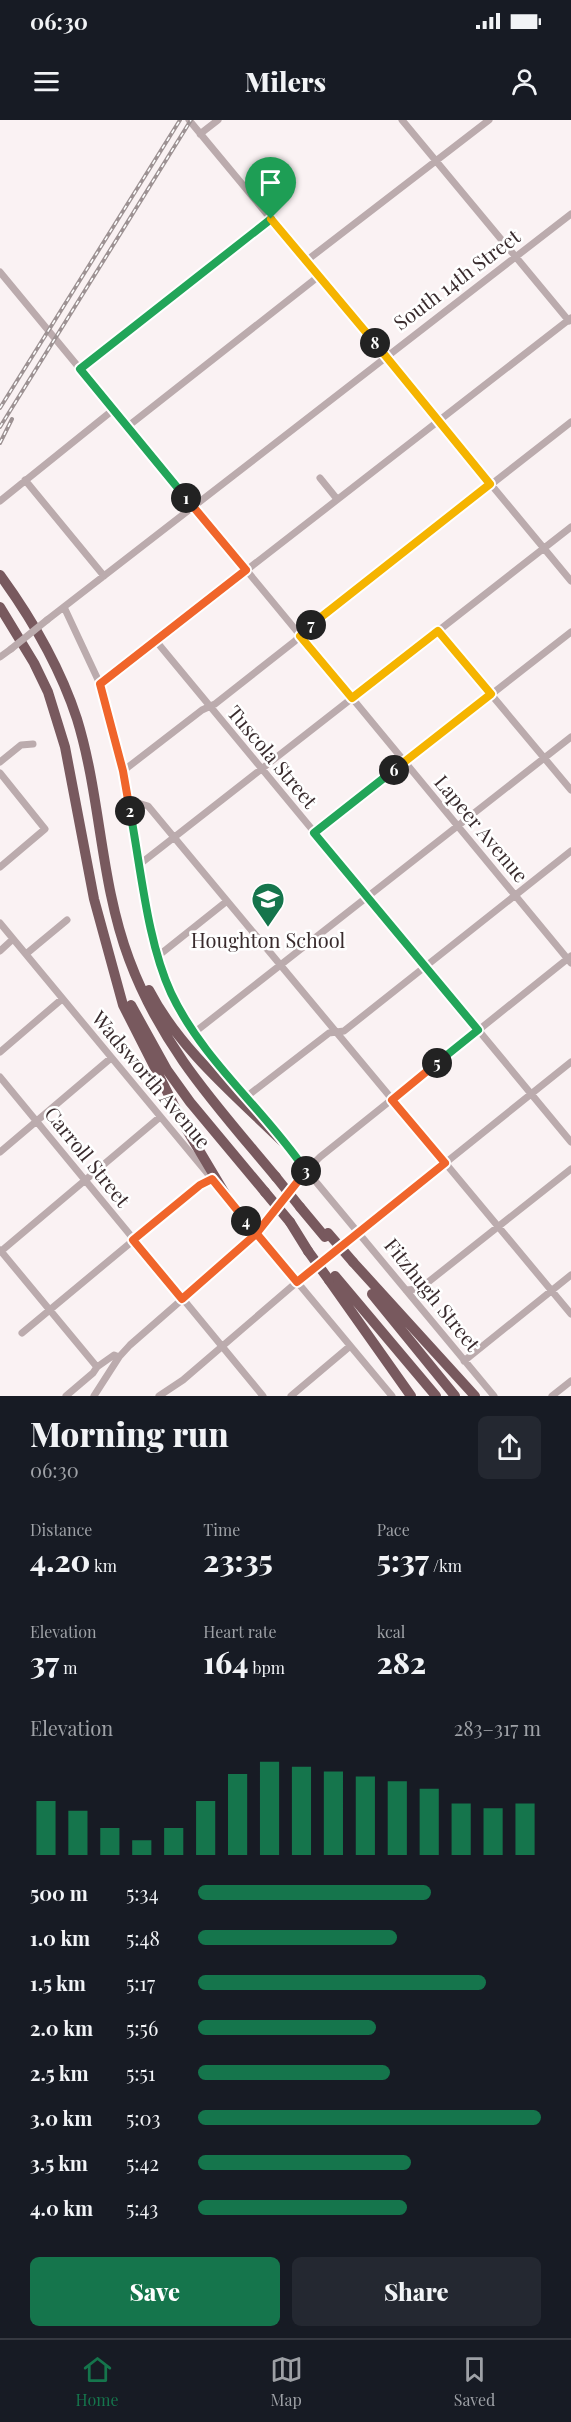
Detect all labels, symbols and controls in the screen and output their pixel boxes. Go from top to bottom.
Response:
text: 06:30 [30,6,88,36]
text: Milers [245,63,326,99]
icon: menu [30,65,63,98]
icon: person [508,65,541,98]
pin [245,157,296,219]
icon: arrive [254,166,287,199]
street label: South 14th Street [387,222,526,335]
pin: 8 [360,328,390,358]
text: 8 [371,332,379,353]
pin: 1 [171,483,201,513]
text: 1 [183,487,189,508]
pin: 7 [296,610,326,640]
text: 7 [307,614,315,635]
street label: Tuscola Street [222,699,325,814]
pin: 6 [379,755,409,785]
text: 6 [390,759,398,780]
street label: Lapeer Avenue [429,769,535,887]
pin: 2 [115,796,145,826]
text: 2 [126,800,134,821]
school or university icon: Houghton School [250,881,286,928]
place label: Houghton School [191,926,345,953]
street label: Wadsworth Avenue [86,1004,218,1154]
pin: 5 [422,1048,452,1078]
text: 5 [433,1052,441,1073]
street label: Carroll Street [39,1100,138,1213]
pin: 3 [291,1156,321,1186]
text: 3 [302,1160,310,1181]
pin: 4 [231,1206,261,1236]
text: 4 [242,1210,250,1231]
street label: Fitzhugh Street [379,1232,488,1357]
text: Morning run [30,1411,229,1455]
button: share [478,1416,541,1479]
text: 06:30 [30,1456,79,1483]
text: Distance [30,1519,92,1540]
text: Time [203,1519,240,1540]
text: Pace [377,1519,410,1540]
text: 4.20 [30,1540,90,1580]
text: 23:35 [203,1540,273,1580]
text: 5:37 [377,1540,429,1580]
text: km [90,1555,117,1576]
text: /km [429,1555,462,1576]
text: Elevation [30,1621,97,1642]
text: Heart rate [203,1621,277,1642]
text: kcal [377,1621,405,1642]
text: 37 [30,1642,59,1682]
text: 164 [203,1642,248,1682]
text: 282 [377,1642,426,1682]
text: m [59,1657,77,1678]
text: bpm [248,1657,285,1678]
text: Elevation [30,1714,113,1741]
text: 283–317 m [454,1714,541,1741]
text: 500 m [30,1879,88,1906]
text: 5:34 [126,1879,159,1906]
text: 1.0 km [30,1924,90,1951]
text: 5:48 [126,1924,160,1951]
text: 1.5 km [30,1969,86,1996]
text: 5:17 [126,1969,155,1996]
text: 2.0 km [30,2014,93,2041]
text: 5:56 [126,2014,158,2041]
text: 2.5 km [30,2059,89,2086]
text: 5:51 [126,2059,155,2086]
text: 3.0 km [30,2104,92,2131]
text: 5:03 [126,2104,161,2131]
text: 3.5 km [30,2149,88,2176]
text: 5:42 [126,2149,159,2176]
text: 4.0 km [30,2194,93,2221]
text: 5:43 [126,2194,158,2221]
button: Save [30,2257,280,2326]
button: Share [292,2257,541,2326]
tab: Home [76,2353,118,2410]
tab: Map [270,2353,303,2410]
tab: Saved [454,2353,495,2410]

